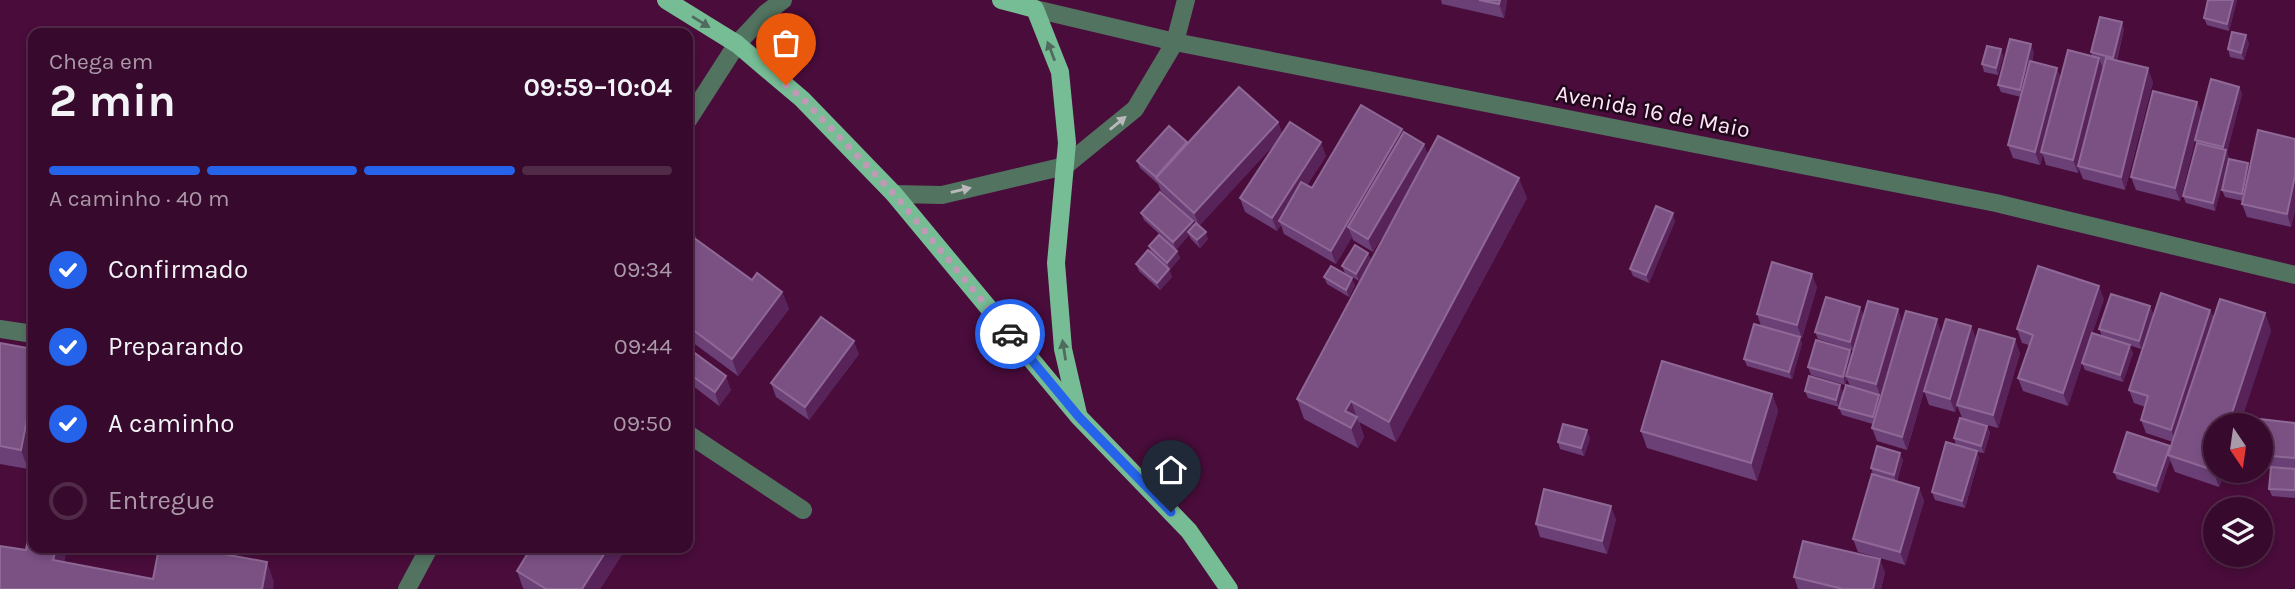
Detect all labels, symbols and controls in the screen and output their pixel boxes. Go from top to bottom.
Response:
pin [756,13,816,85]
one-way arrow [692,16,711,29]
icon: bag [767,24,805,62]
one-way arrow [1046,40,1057,61]
text: Chega em [49,48,153,75]
text: 09:59–10:04 [523,72,672,103]
text: 2 min [49,74,176,128]
street label: Avenida 16 de Maio [1554,79,1752,144]
one-way arrow [1109,116,1126,131]
one-way arrow [951,184,973,195]
text: A caminho · 40 m [49,185,229,212]
icon: check [49,251,87,289]
text: Confirmado [108,254,248,285]
text: 09:34 [613,256,672,283]
courier [975,299,1045,369]
icon: car [991,315,1029,353]
icon: check [49,328,87,366]
text: Preparando [108,331,244,362]
text: 09:44 [614,333,672,360]
one-way arrow [1058,339,1069,361]
icon: check [49,405,87,443]
text: A caminho [108,408,235,439]
text: 09:50 [613,410,672,437]
north arrow [2203,413,2273,483]
map controls [2203,413,2273,567]
pin [1141,440,1201,512]
icon: home [1152,451,1190,489]
text: Entregue [108,485,215,516]
button: layers [2203,497,2273,567]

